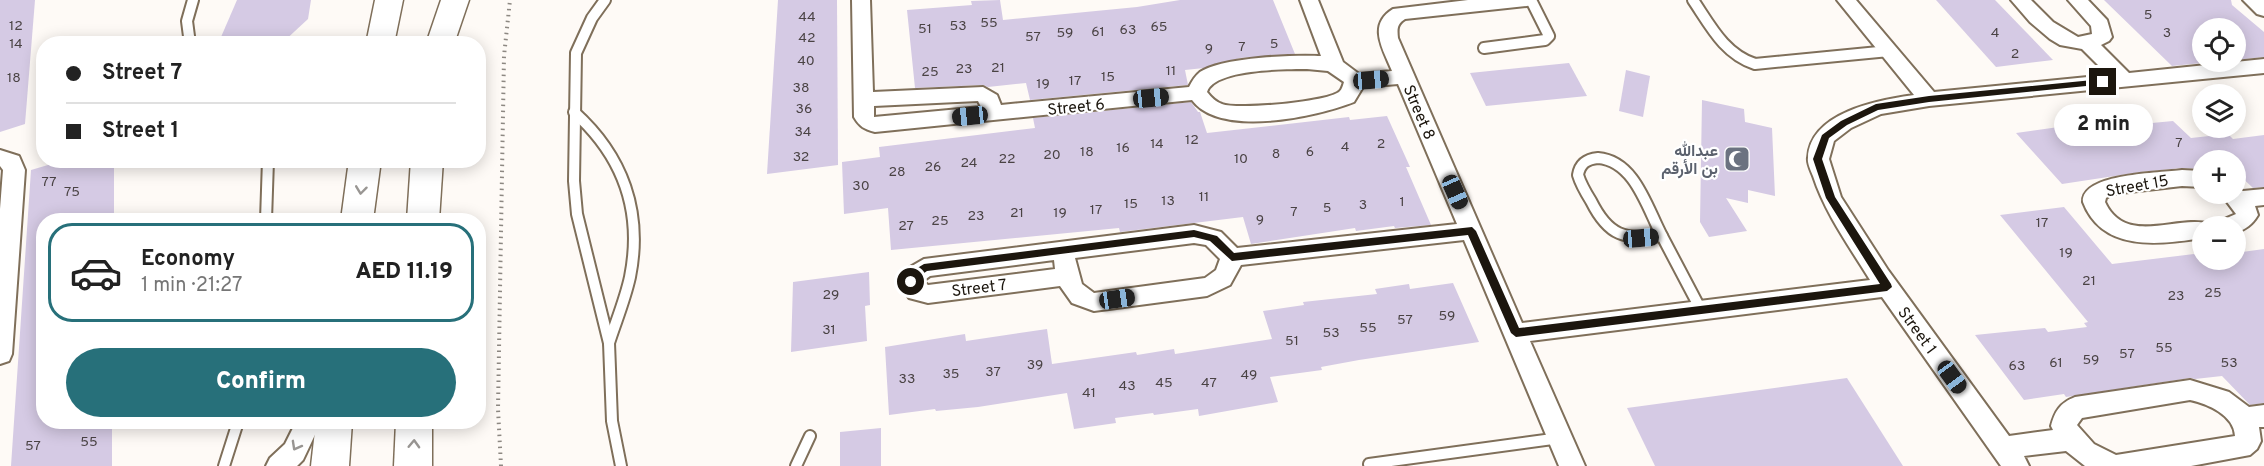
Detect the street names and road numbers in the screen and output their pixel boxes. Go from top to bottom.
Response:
street label: Street 8 [1398,82,1439,143]
street label: Street 6 [1047,95,1106,121]
street label: Street 15 [2104,172,2170,202]
street label: Street 7 [950,276,1008,302]
street label: Street 1 [1892,304,1940,359]

